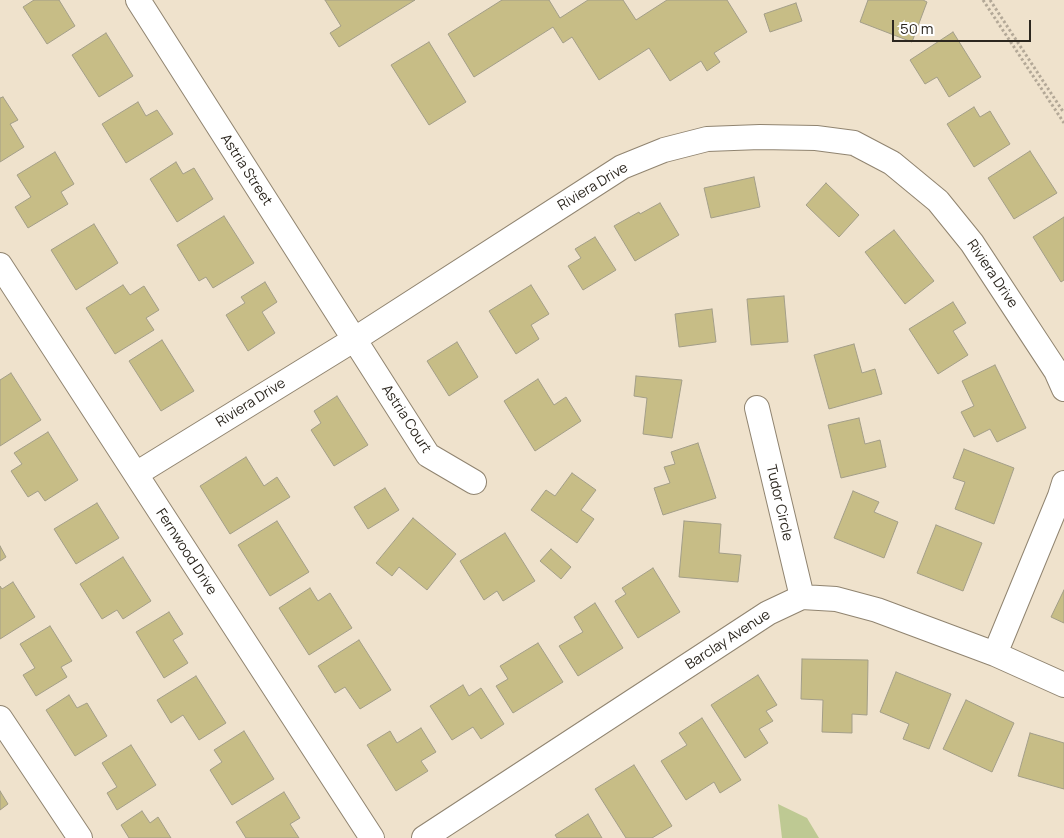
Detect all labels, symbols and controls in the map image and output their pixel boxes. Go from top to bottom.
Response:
scale bar [894,10,1033,42]
text: 50 m [900,18,934,39]
street label: Astria Street [217,131,275,209]
street label: Riviera Drive [555,160,631,214]
street label: Riviera Drive [963,237,1021,311]
street label: Riviera Drive [213,375,289,431]
street label: Astria Court [378,382,434,456]
street label: Tudor Circle [762,463,796,543]
street label: Fernwood Drive [152,506,220,598]
street label: Barclay Avenue [683,606,773,674]

